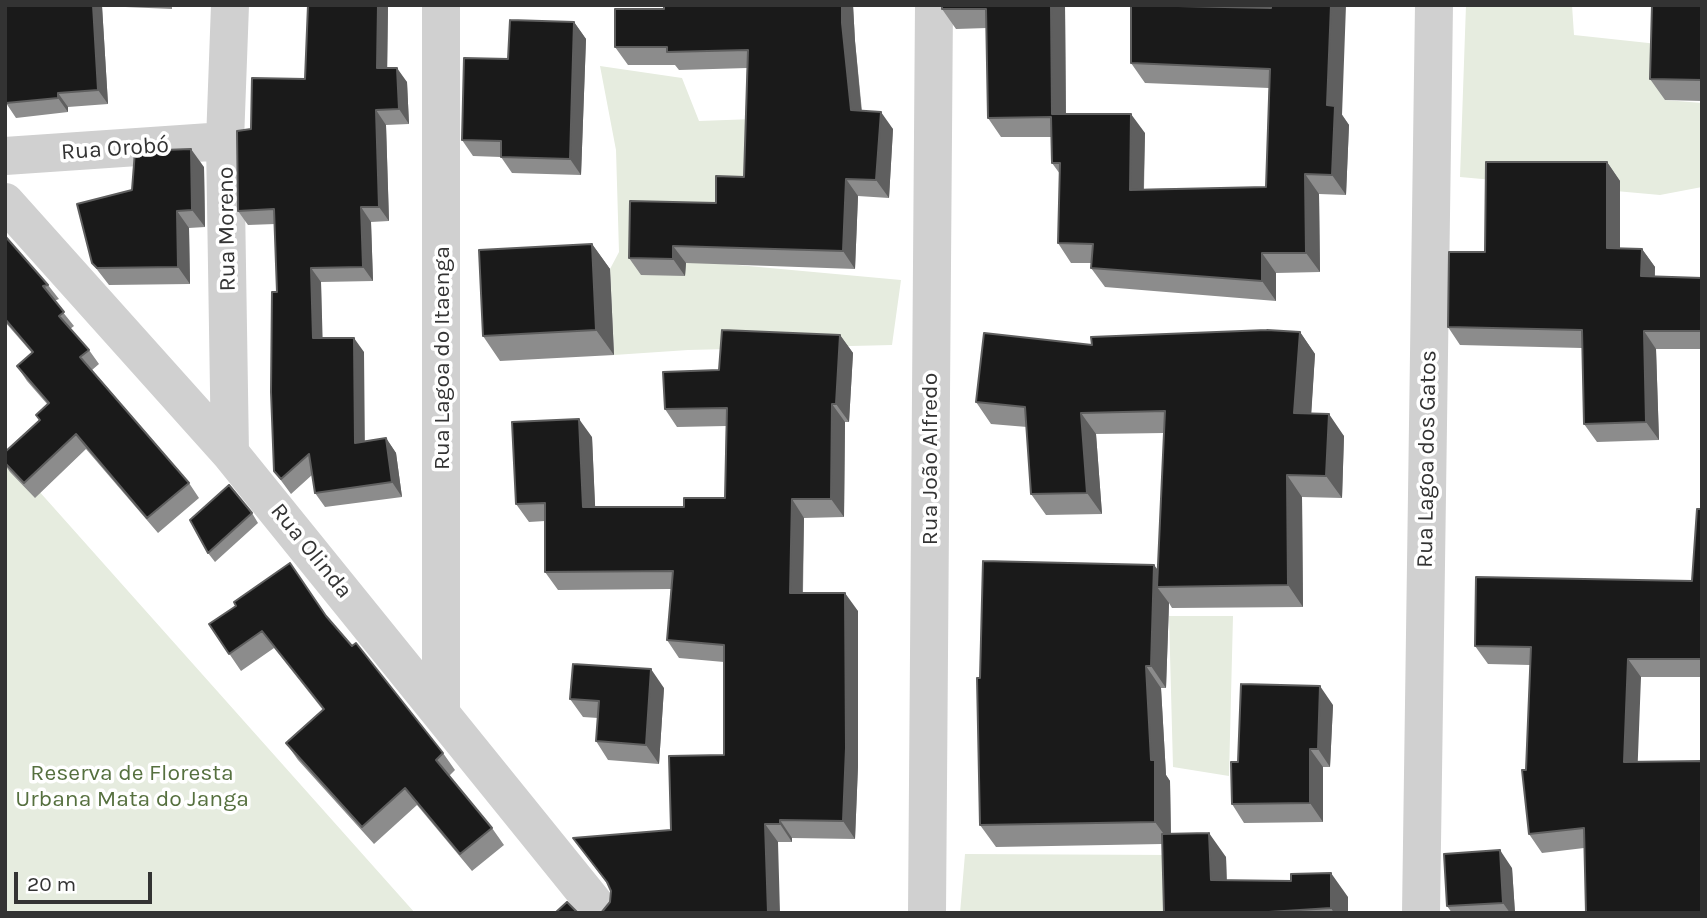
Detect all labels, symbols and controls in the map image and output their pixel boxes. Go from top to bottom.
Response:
street label: Rua Orobó [60,131,170,167]
street label: Rua Moreno [212,166,242,292]
street label: Rua Lagoa do Itaenga [428,246,456,470]
street label: Rua Lagoa dos Gatos [1411,350,1443,568]
street label: Rua João Alfredo [916,373,944,545]
street label: Rua Olinda [264,498,358,604]
park label: Reserva de Floresta Urbana Mata do Janga [15,759,249,813]
scale bar [18,858,156,902]
text: 20 m [27,872,76,896]

